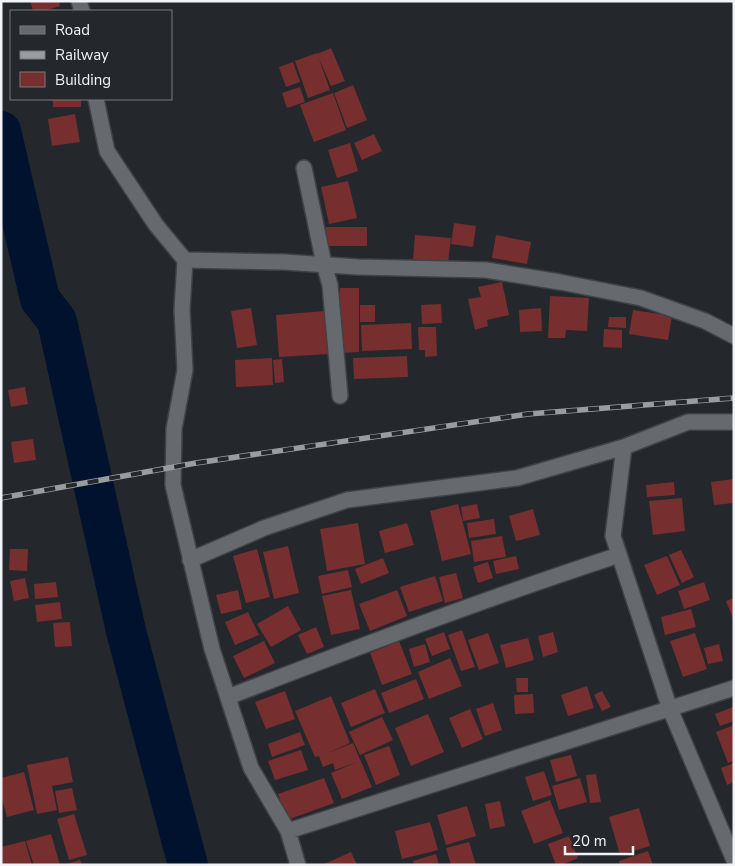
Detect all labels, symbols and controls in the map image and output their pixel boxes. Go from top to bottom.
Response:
legend [10,10,172,100]
text: Road [55,20,90,40]
text: Railway [55,45,109,65]
text: Building [55,70,111,90]
scale bar [565,824,632,856]
text: 20 m [572,831,607,851]

